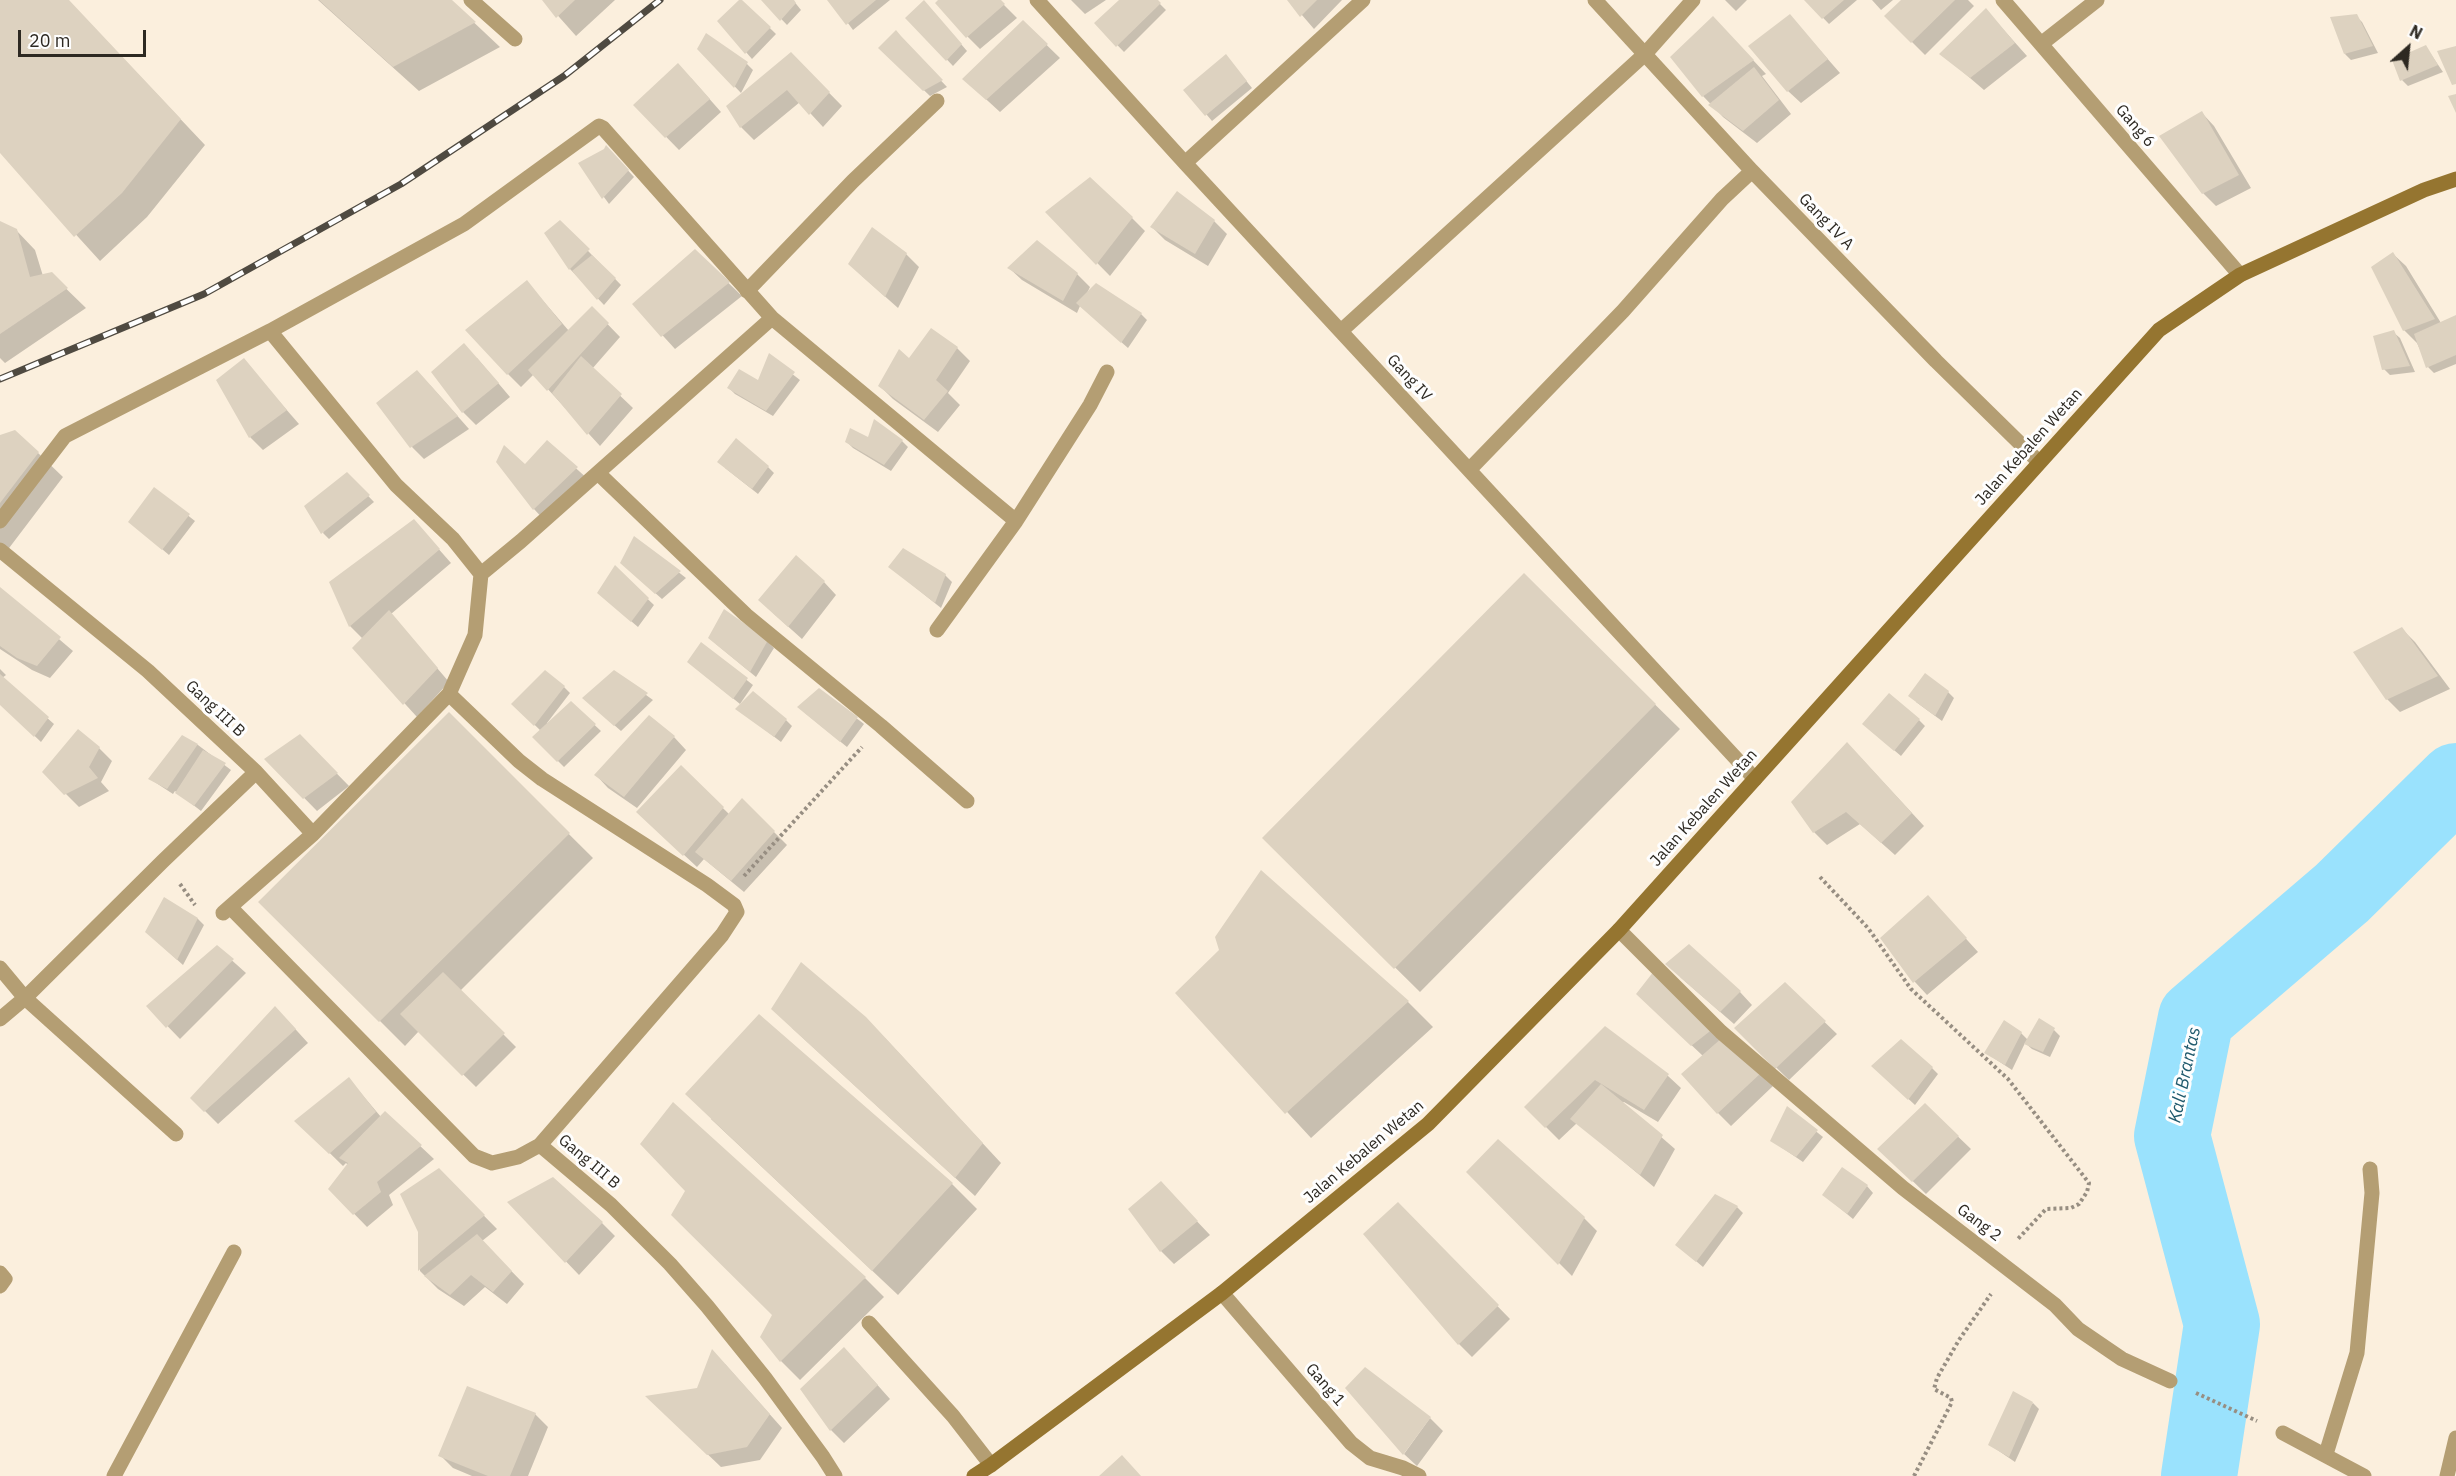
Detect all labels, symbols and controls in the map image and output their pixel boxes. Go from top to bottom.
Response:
scale bar [21,18,148,56]
north arrow [2378,18,2438,78]
text: N [2406,20,2426,44]
text: 20 m [29,29,71,52]
street label: Gang 6 [2111,101,2159,151]
street label: Gang IV A [1794,190,1858,254]
street label: Gang IV [1383,351,1435,405]
street label: Jalan Kebalen Wetan [1971,385,2087,509]
street label: Gang III B [181,677,249,741]
street label: Jalan Kebalen Wetan [1646,746,1762,870]
water label: Kali Brantas [2164,1025,2206,1125]
street label: Jalan Kebalen Wetan [1300,1096,1428,1208]
street label: Gang III B [554,1131,624,1193]
street label: Gang 2 [1953,1200,2005,1246]
street label: Gang 1 [1301,1360,1349,1410]

